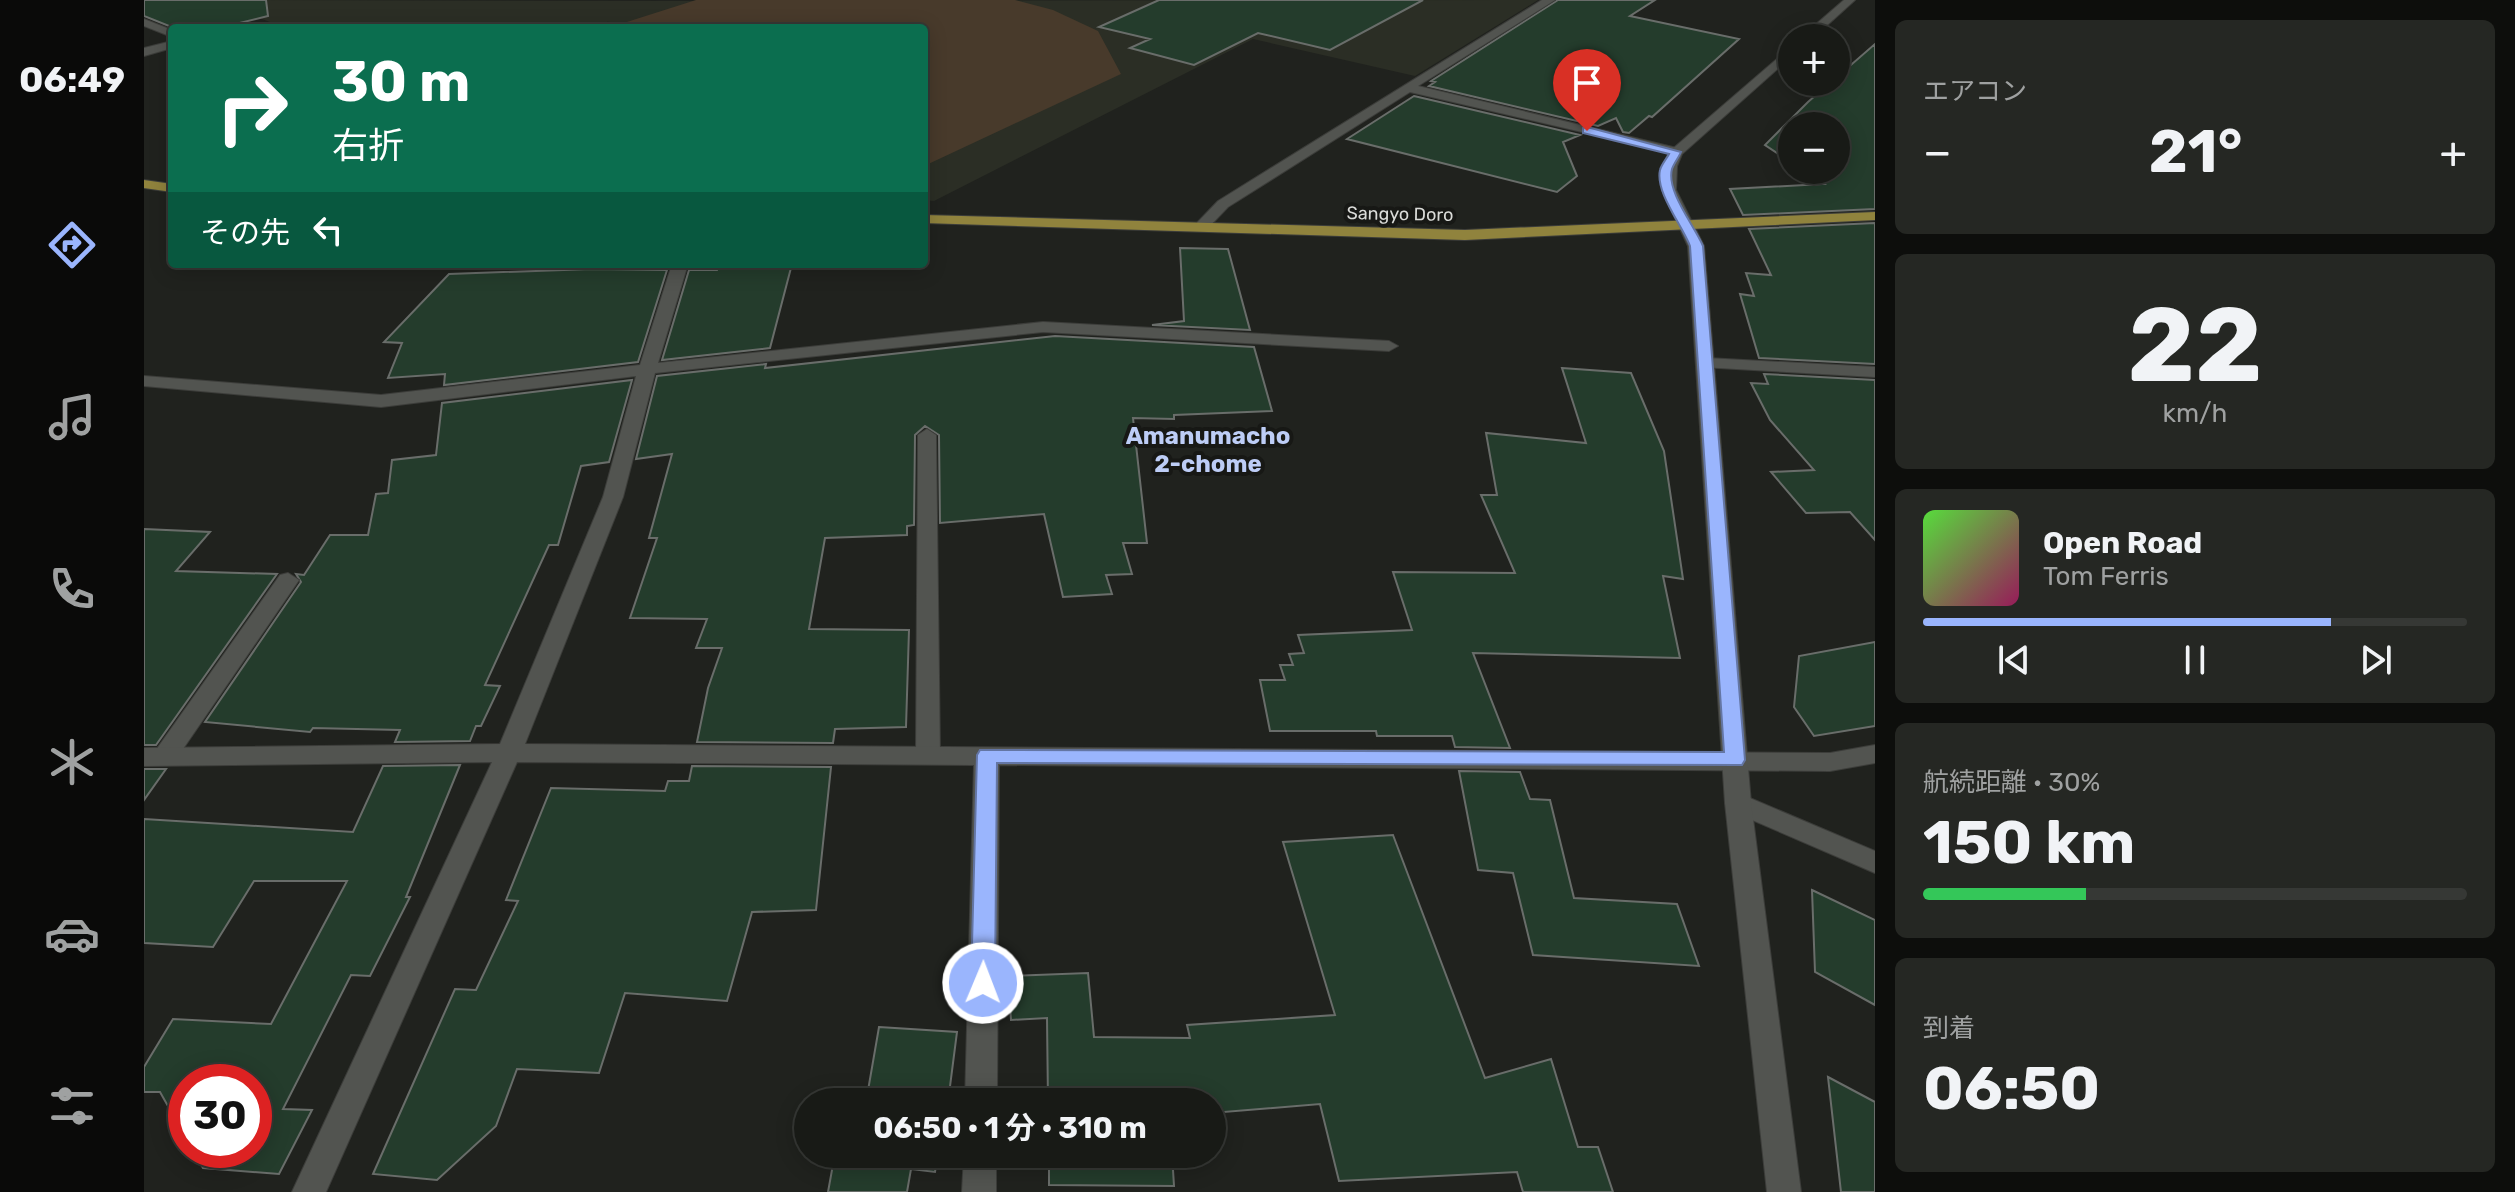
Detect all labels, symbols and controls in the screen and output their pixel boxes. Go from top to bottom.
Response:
map controls [1778,24,1850,184]
button: + [1778,24,1850,96]
text: 30 m [332,49,470,115]
pin [1553,49,1621,131]
icon: right [200,56,304,160]
text: 06:49 [19,58,125,101]
icon: arrive [1565,61,1609,105]
text: エアコン [1923,76,2027,107]
button: − [1778,112,1850,184]
text: 21° [2149,116,2242,187]
text: 右折 [332,124,404,167]
text: − [1923,126,1952,178]
text: + [2440,126,2467,178]
street label: Sangyo Doro [1346,202,1454,226]
icon: left [306,208,350,252]
text: その先 [200,215,290,251]
icon: directions [44,217,100,273]
text: 22 [2127,284,2263,407]
icon: music [44,389,100,445]
text: km/h [2163,398,2227,429]
district label: Amanumacho 2-chome [1126,422,1290,478]
text: Open Road [2043,525,2202,561]
icon: phone [44,561,100,617]
text: Tom Ferris [2043,561,2169,592]
icon: previous [1992,638,2036,682]
icon: pause [2173,638,2217,682]
icon: next [2354,638,2398,682]
icon: climate [44,734,100,790]
text: 航続距離 · 30% [1923,767,2100,798]
text: 150 km [1923,807,2135,878]
icon: car [44,906,100,962]
position arrow [941,941,1025,1025]
text: 到着 [1923,1013,1975,1044]
text: 06:50 [1923,1053,2100,1124]
speed limit sign: 30 [168,1064,272,1168]
icon: filters [44,1078,100,1134]
text: 06:50 · 1 分 · 310 m [873,1110,1147,1146]

